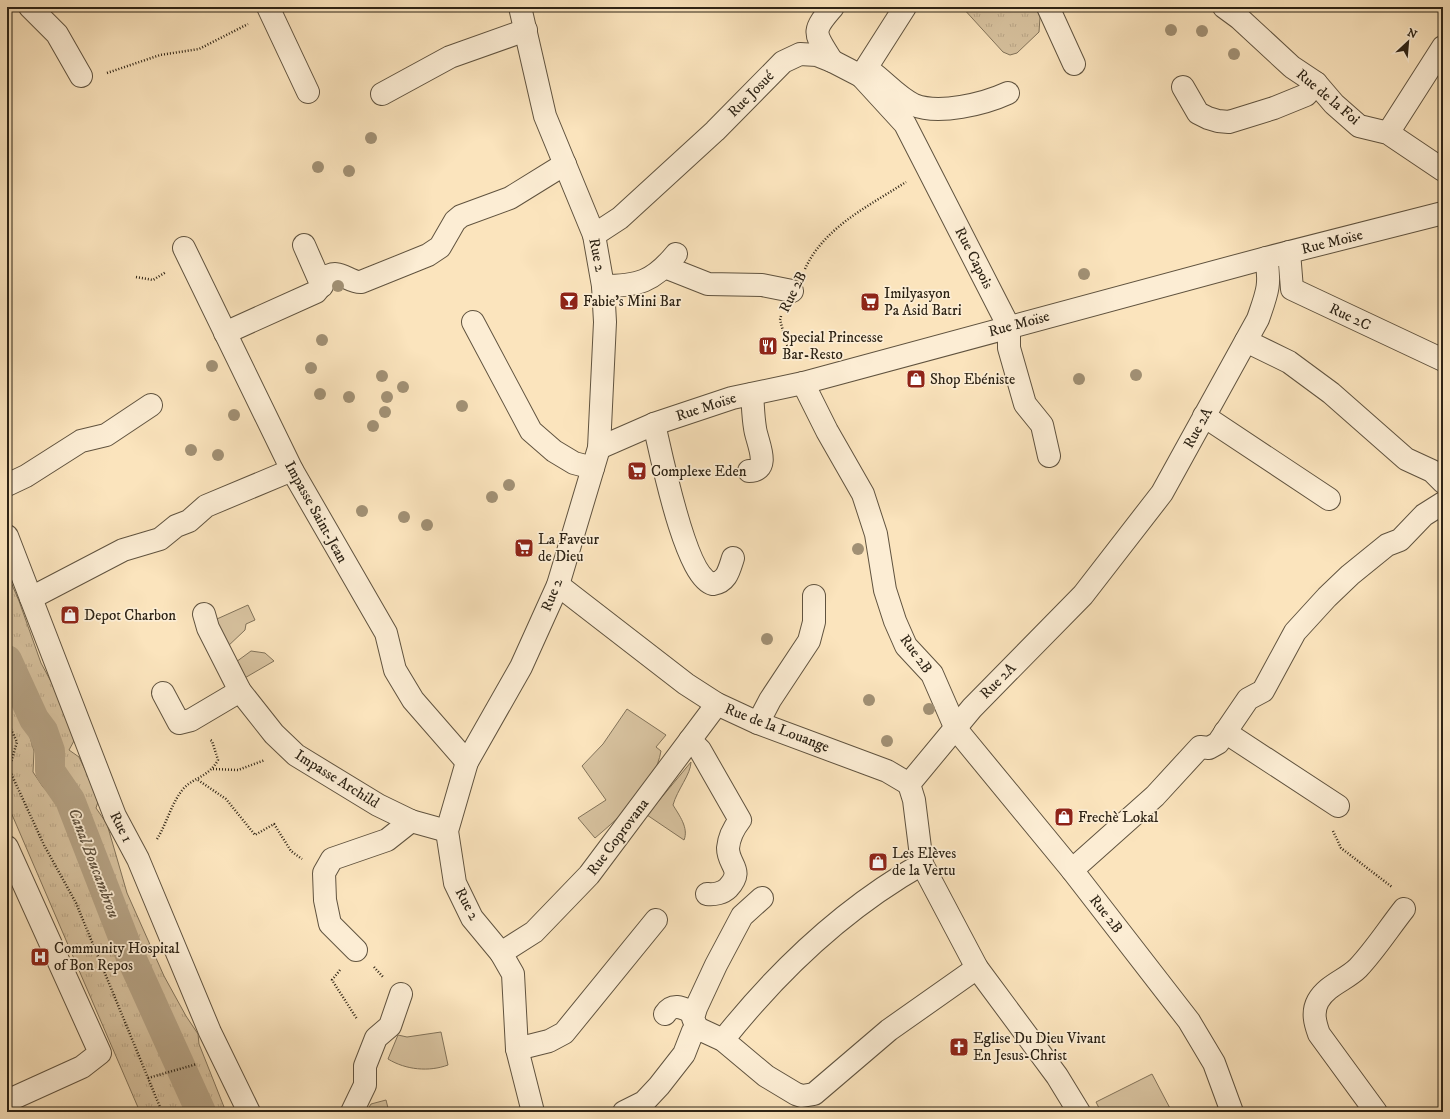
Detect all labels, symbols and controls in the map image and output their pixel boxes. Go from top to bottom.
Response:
north arrow [1388,22,1428,62]
text: N [1405,26,1419,42]
street label: Rue de la Foi [1292,65,1364,129]
street label: Rue Josué [724,66,779,121]
street label: Rue Capois [950,224,998,292]
street label: Rue Moïse [1299,225,1365,259]
street label: Rue 2 [584,236,610,274]
street label: Rue 2B [775,268,811,316]
place label: Imilyasyon Pa Asid Batri [884,284,962,320]
bar icon: Fabie's Mini Bar [558,290,580,312]
supermarket icon: Imilyasyon Pa Asid Batri [859,291,881,313]
place label: Fabie's Mini Bar [583,292,681,311]
street label: Rue 2C [1326,299,1374,335]
street label: Rue Moïse [986,307,1052,341]
place label: Special Princesse Bar-Resto [782,328,883,364]
restaurant icon: Special Princesse Bar-Resto [757,335,779,357]
shop icon: Shop Ebéniste [905,368,927,390]
place label: Shop Ebéniste [930,370,1015,389]
street label: Rue Moïse [673,388,739,426]
street label: Rue 2A [1179,404,1217,452]
street label: Impasse Saint-Jean [280,458,352,566]
supermarket icon: Complexe Eden [626,460,648,482]
place label: Complexe Eden [651,462,747,481]
place label: La Faveur de Dieu [538,530,599,566]
supermarket icon: La Faveur de Dieu [513,537,535,559]
street label: Rue 2 [537,575,567,614]
shop icon: Depot Charbon [59,604,81,626]
place label: Depot Charbon [84,606,176,625]
street label: Rue 2B [896,631,936,677]
street label: Rue 2A [976,659,1020,703]
street label: Rue de la Louange [722,699,832,757]
street label: Impasse Archild [291,745,383,813]
street label: Rue Coprovana [583,794,653,879]
water label: Canal Boucambrou [64,805,124,921]
shop icon: Frechè Lokal [1053,806,1075,828]
street label: Rue 1 [105,808,137,846]
place label: Frechè Lokal [1078,808,1159,827]
place label: Les Elèves de la Vertu [892,844,956,880]
shop icon: Les Elèves de la Vertu [867,851,889,873]
street label: Rue 2 [451,885,484,924]
street label: Rue 2B [1085,891,1127,937]
place label: Community Hospital of Bon Repos [54,939,180,975]
hospital icon: Community Hospital of Bon Repos [29,946,51,968]
place label: Eglise Du Dieu Vivant En Jesus-Christ [973,1029,1106,1065]
church icon: Eglise Du Dieu Vivant En Jesus-Christ [948,1036,970,1058]

